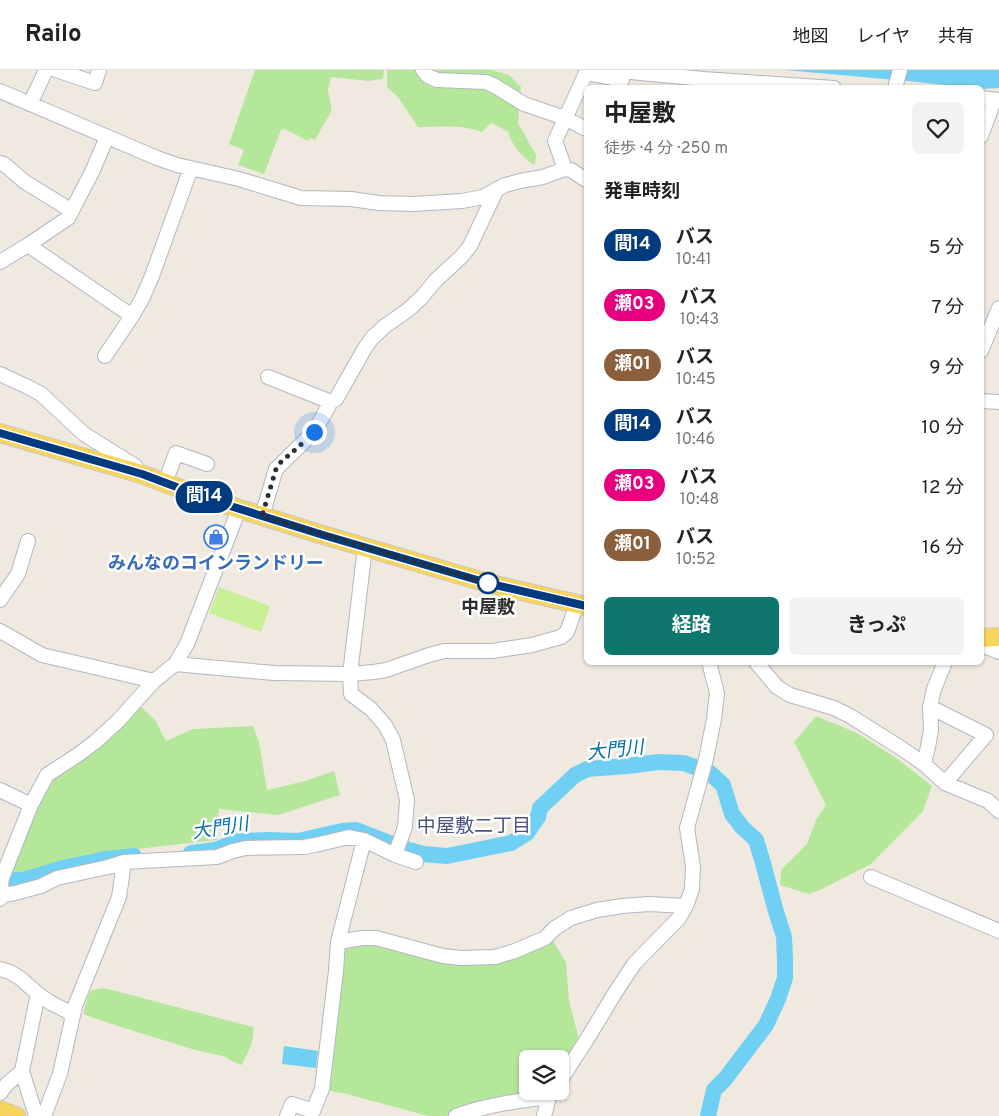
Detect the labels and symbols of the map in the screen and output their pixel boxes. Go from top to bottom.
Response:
your location [302,420,327,445]
line badge: 間14 [175,481,233,513]
shop icon: みんなのコインランドリー [203,524,229,550]
place label: みんなのコインランドリー [108,553,324,576]
marker: 中屋敷 [477,572,499,594]
place label: 中屋敷 [461,597,515,620]
water label: 大門川 [586,736,647,766]
water label: 大門川 [190,812,252,845]
district label: 中屋敷二丁目 [417,815,531,839]

